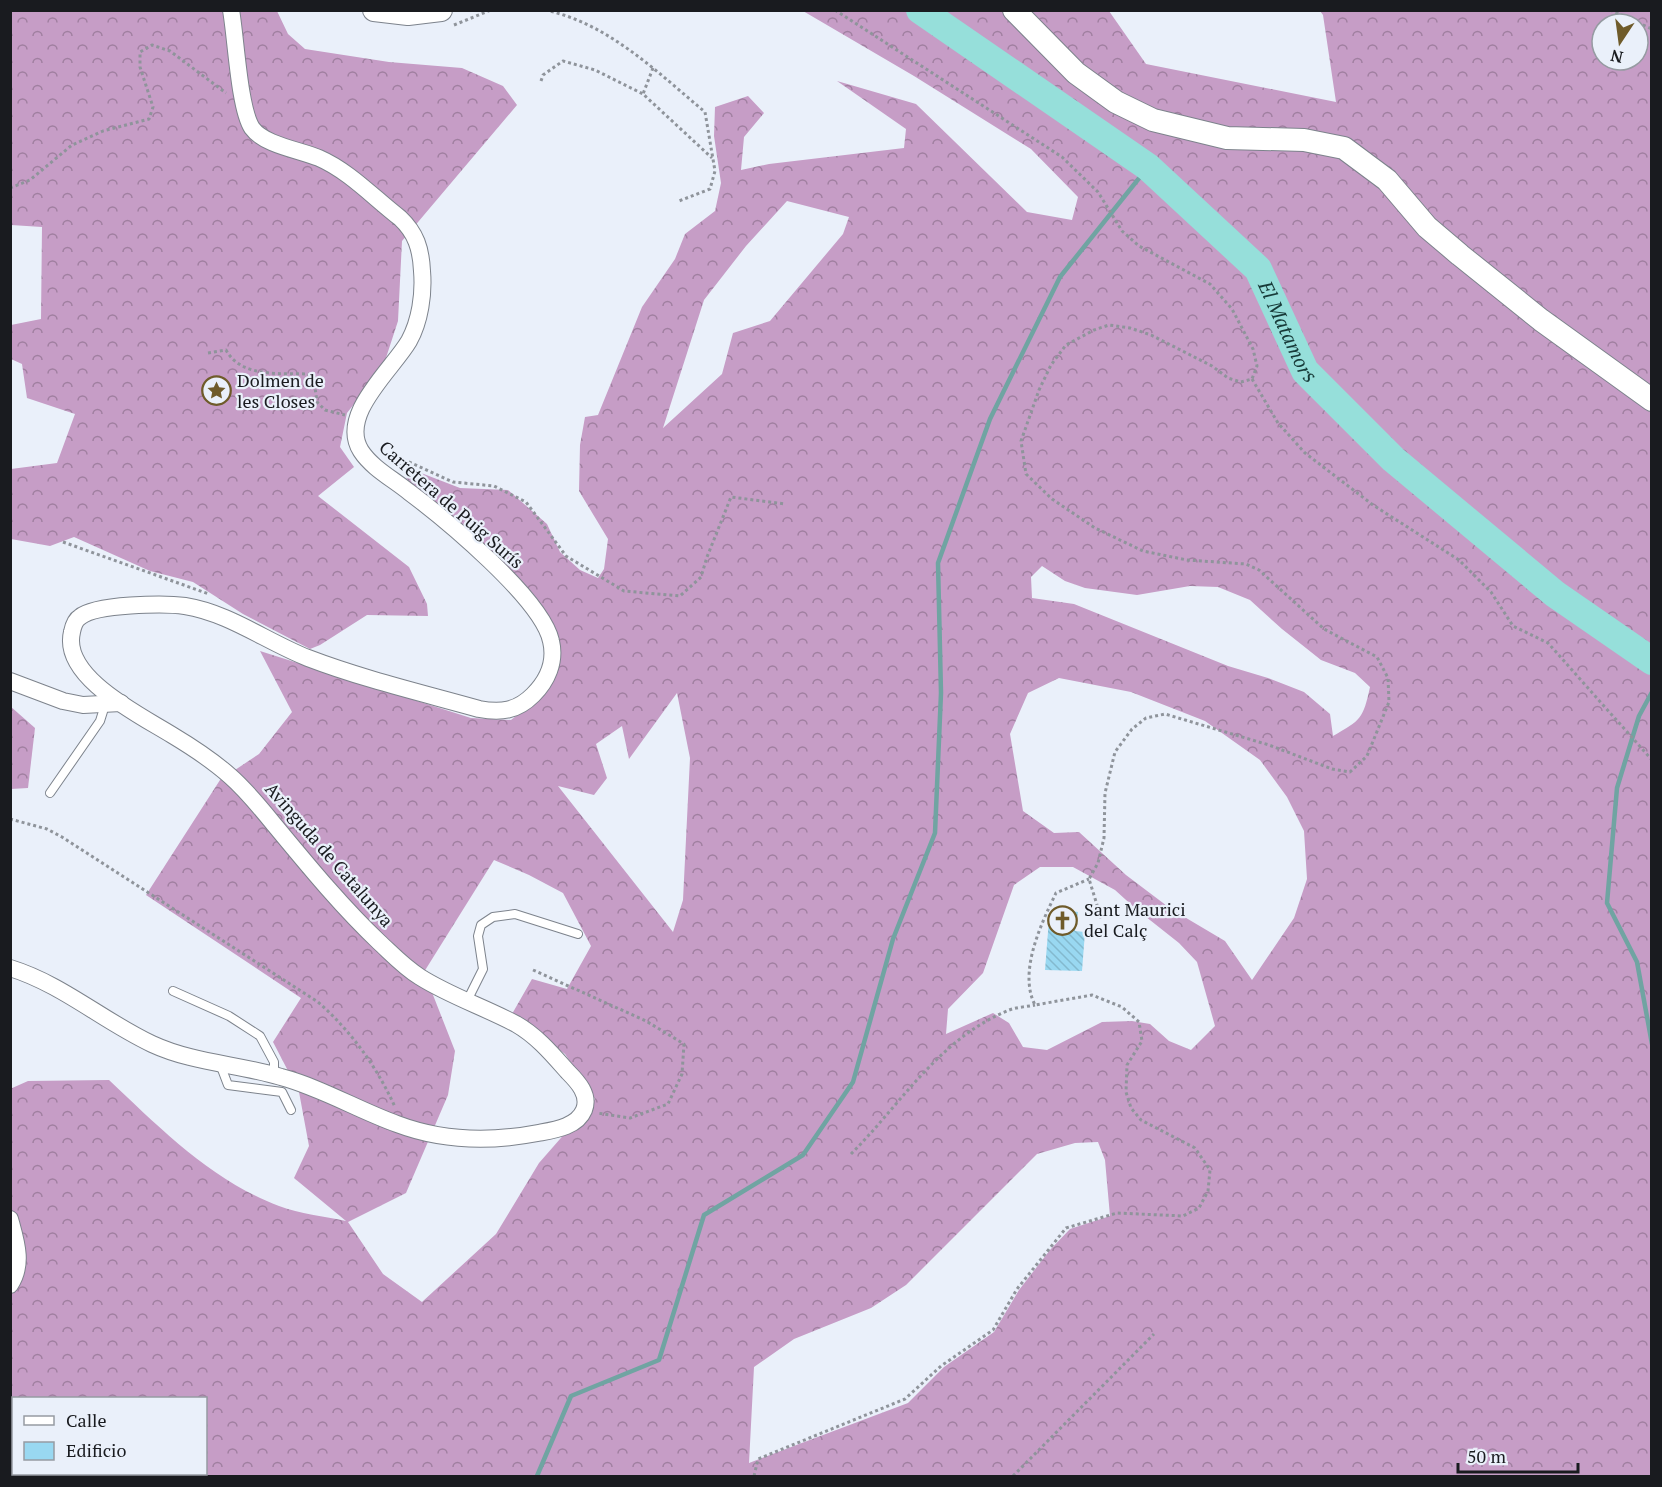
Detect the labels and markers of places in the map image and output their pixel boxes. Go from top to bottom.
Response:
place label: Dolmen de les Closes [237,368,324,413]
place icon: Dolmen de les Closes [200,375,232,407]
place label: Sant Maurici del Calç [1084,897,1186,942]
church icon: Sant Maurici del Calç [1047,904,1079,936]

